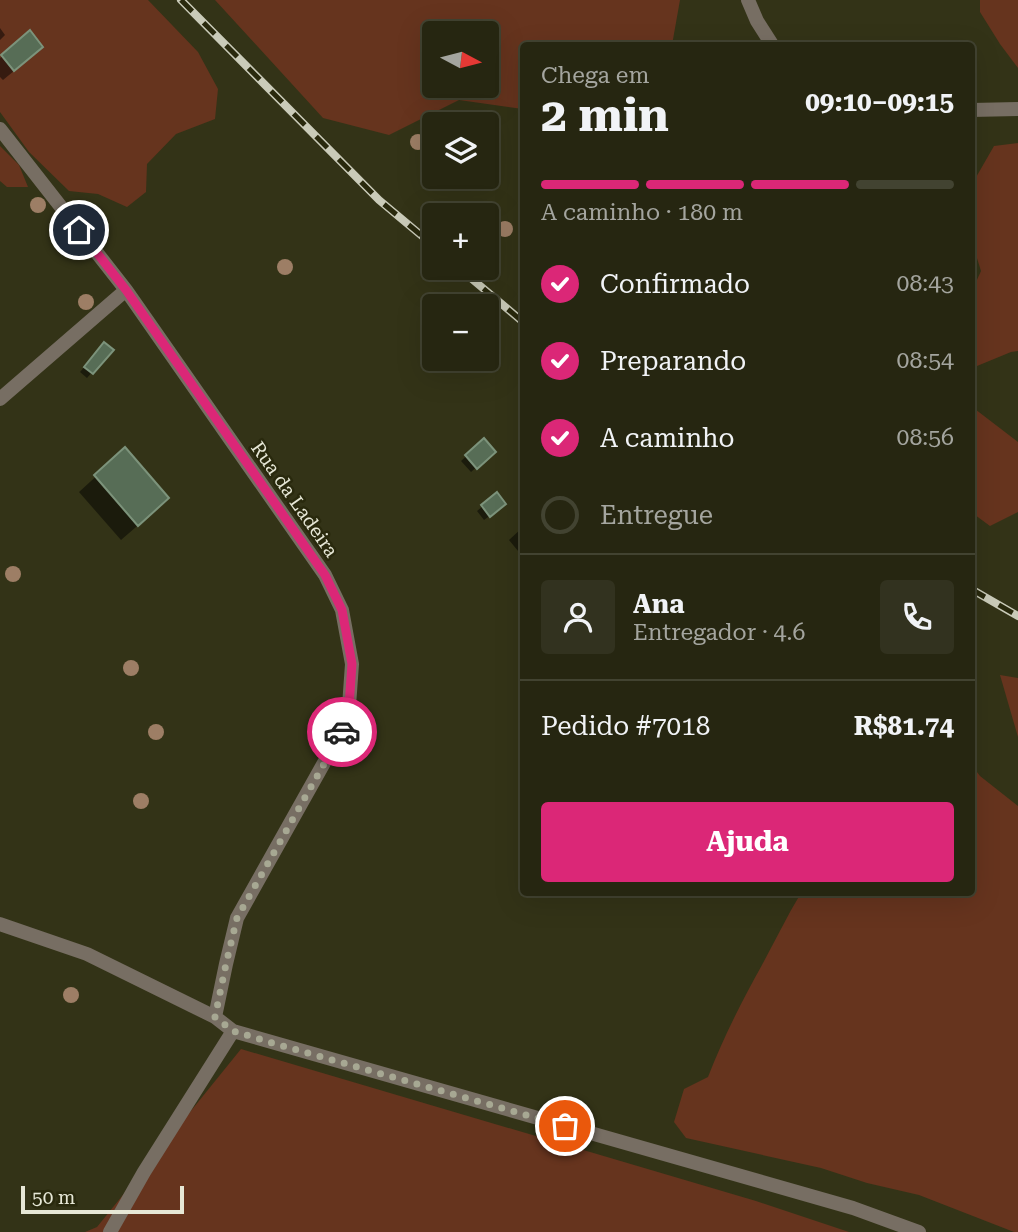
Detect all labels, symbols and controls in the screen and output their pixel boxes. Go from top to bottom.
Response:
north arrow [422,21,499,98]
map controls [422,21,499,371]
text: Chega em [541,62,649,89]
text: 09:10–09:15 [805,87,954,117]
text: 2 min [541,88,669,142]
button: layers [422,112,499,189]
text: A caminho · 180 m [541,199,743,226]
pin [49,200,109,260]
button: + [422,203,499,280]
icon: home [60,211,98,249]
icon: check [541,265,579,303]
text: Confirmado [600,269,750,299]
text: 08:43 [897,270,954,297]
button: − [422,294,499,371]
icon: check [541,342,579,380]
text: Preparando [600,346,746,376]
text: 08:54 [897,347,954,374]
icon: check [541,419,579,457]
text: A caminho [600,423,735,453]
text: 08:56 [897,424,954,451]
street label: Rua da Ladeira [246,437,343,562]
text: Entregue [600,500,713,530]
button: person [541,580,615,654]
button: phone [880,580,954,654]
text: Ana [633,589,685,619]
text: Entregador · 4.6 [633,619,805,646]
courier [307,697,377,767]
text: Pedido #7018 [541,711,710,741]
text: R$81.74 [854,711,954,741]
icon: car [323,713,361,751]
button: Ajuda [541,802,954,882]
pin [535,1096,595,1156]
icon: bag [546,1107,584,1145]
scale bar [21,1183,184,1215]
text: 50 m [32,1186,75,1209]

